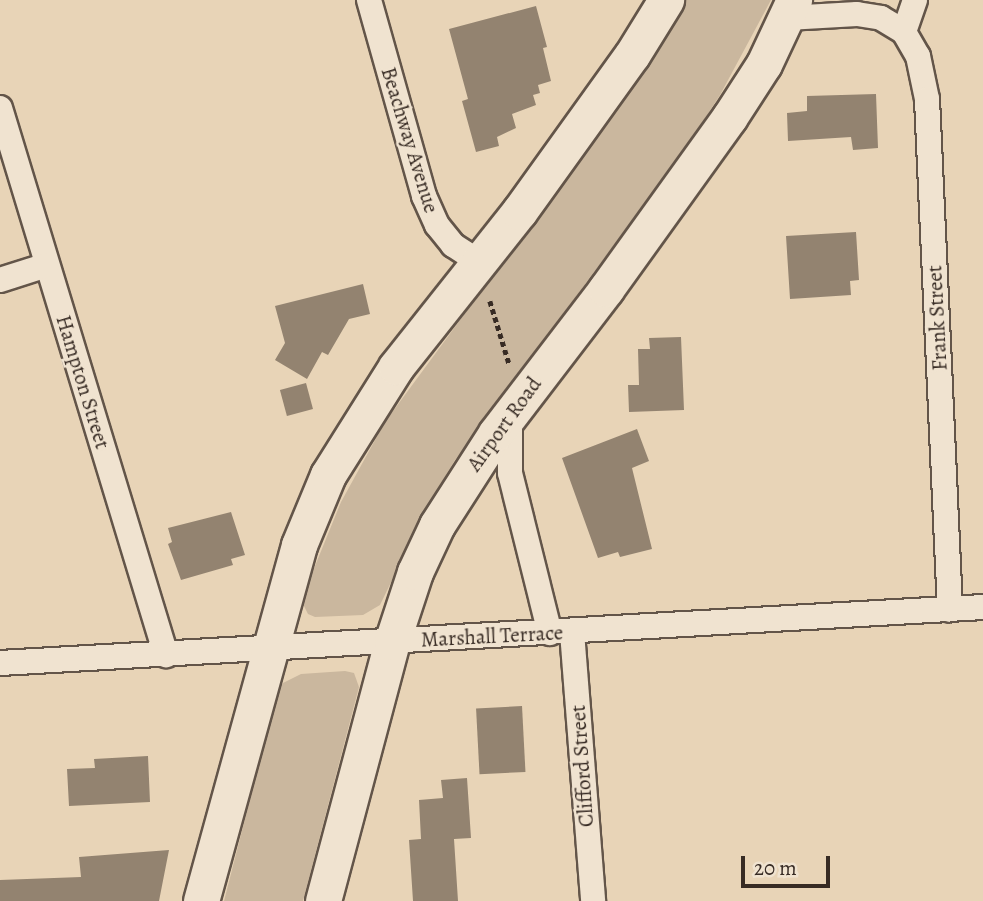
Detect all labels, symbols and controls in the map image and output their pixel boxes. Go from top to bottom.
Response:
street label: Beachway Avenue [376,64,444,216]
street label: Frank Street [922,265,952,371]
street label: Hampton Street [51,312,115,452]
street label: Airport Road [461,372,547,476]
street label: Marshall Terrace [420,620,564,652]
street label: Clifford Street [565,704,599,828]
scale bar [745,842,834,886]
text: 20 m [754,854,797,882]

